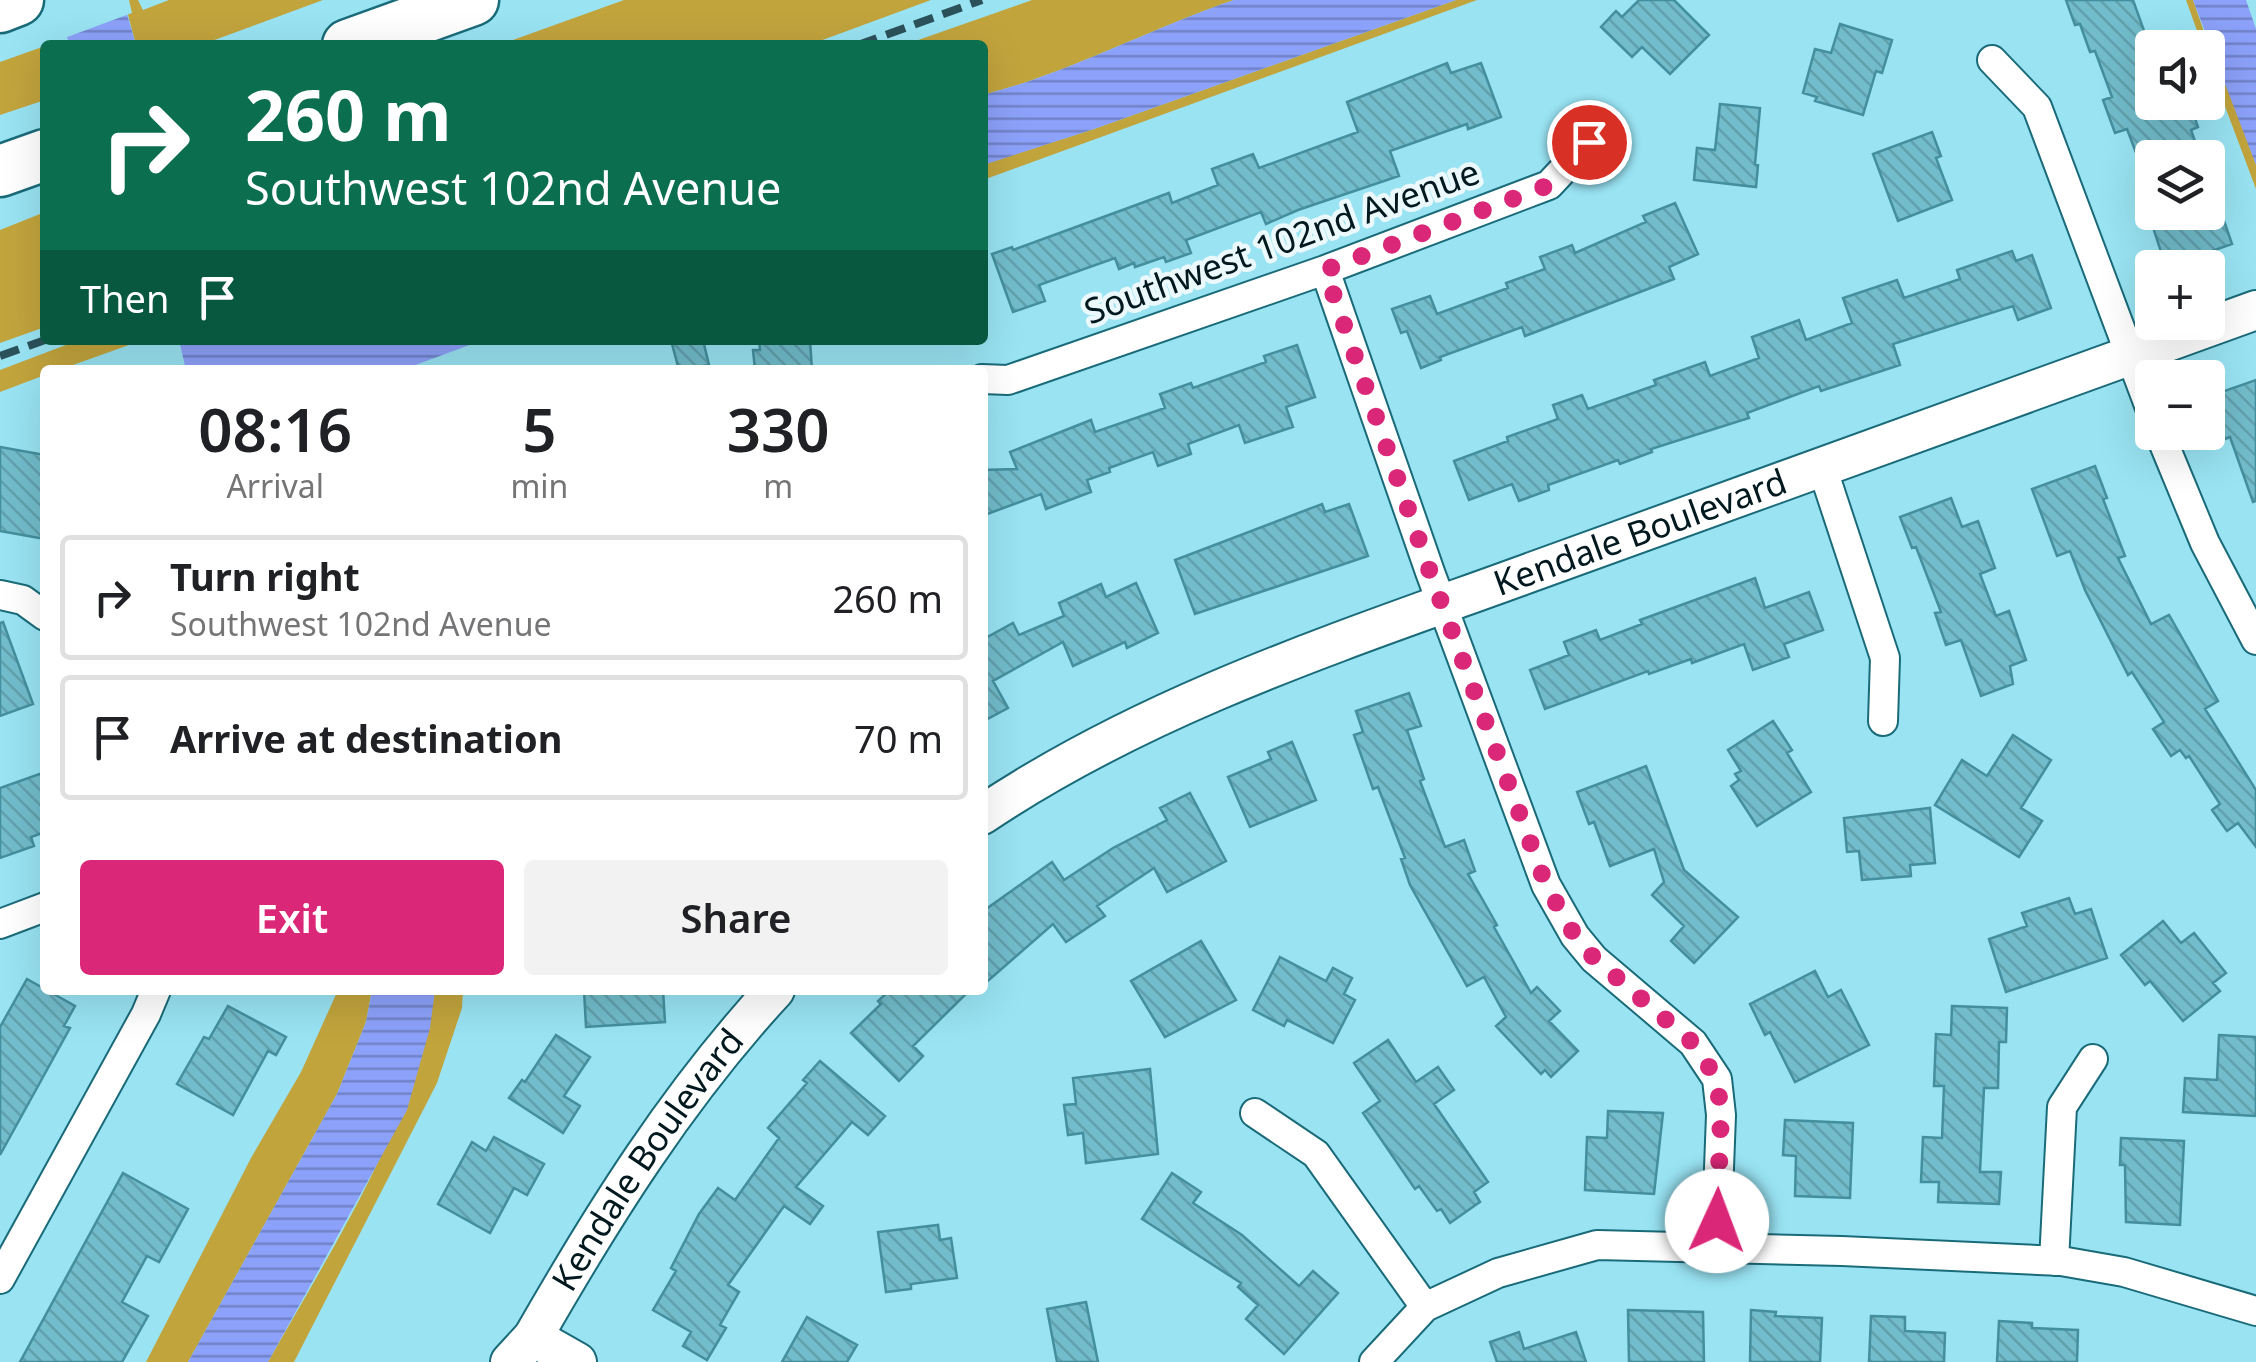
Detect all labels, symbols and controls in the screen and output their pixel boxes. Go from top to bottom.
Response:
map controls [2135,30,2225,450]
button: sound [2135,30,2225,120]
text: 260 m [245,66,452,162]
icon: right [80,80,210,210]
pin [1547,100,1632,185]
icon: arrive [1562,115,1617,170]
button: layers [2135,140,2225,230]
street label: Southwest 102nd Avenue [1077,147,1486,334]
text: Southwest 102nd Avenue [245,157,781,218]
button: + [2135,250,2225,340]
icon: arrive [190,270,245,325]
text: Then [80,272,170,324]
button: − [2135,360,2225,450]
text: 08:16 [198,388,352,470]
text: 5 [522,388,557,470]
text: 330 [727,388,830,470]
street label: Kendale Boulevard [1487,457,1793,606]
text: Arrival [226,464,324,507]
text: min [510,464,568,507]
text: m [763,464,793,507]
text: Turn right [170,550,360,602]
icon: right [85,570,140,625]
text: 260 m [832,572,943,624]
text: Southwest 102nd Avenue [170,602,551,645]
icon: arrive [85,710,140,765]
text: Arrive at destination [170,712,562,764]
text: 70 m [854,712,943,764]
button: Exit [80,860,504,975]
button: Share [524,860,948,975]
street label: Kendale Boulevard [540,1018,753,1299]
position arrow [1665,1169,1769,1273]

